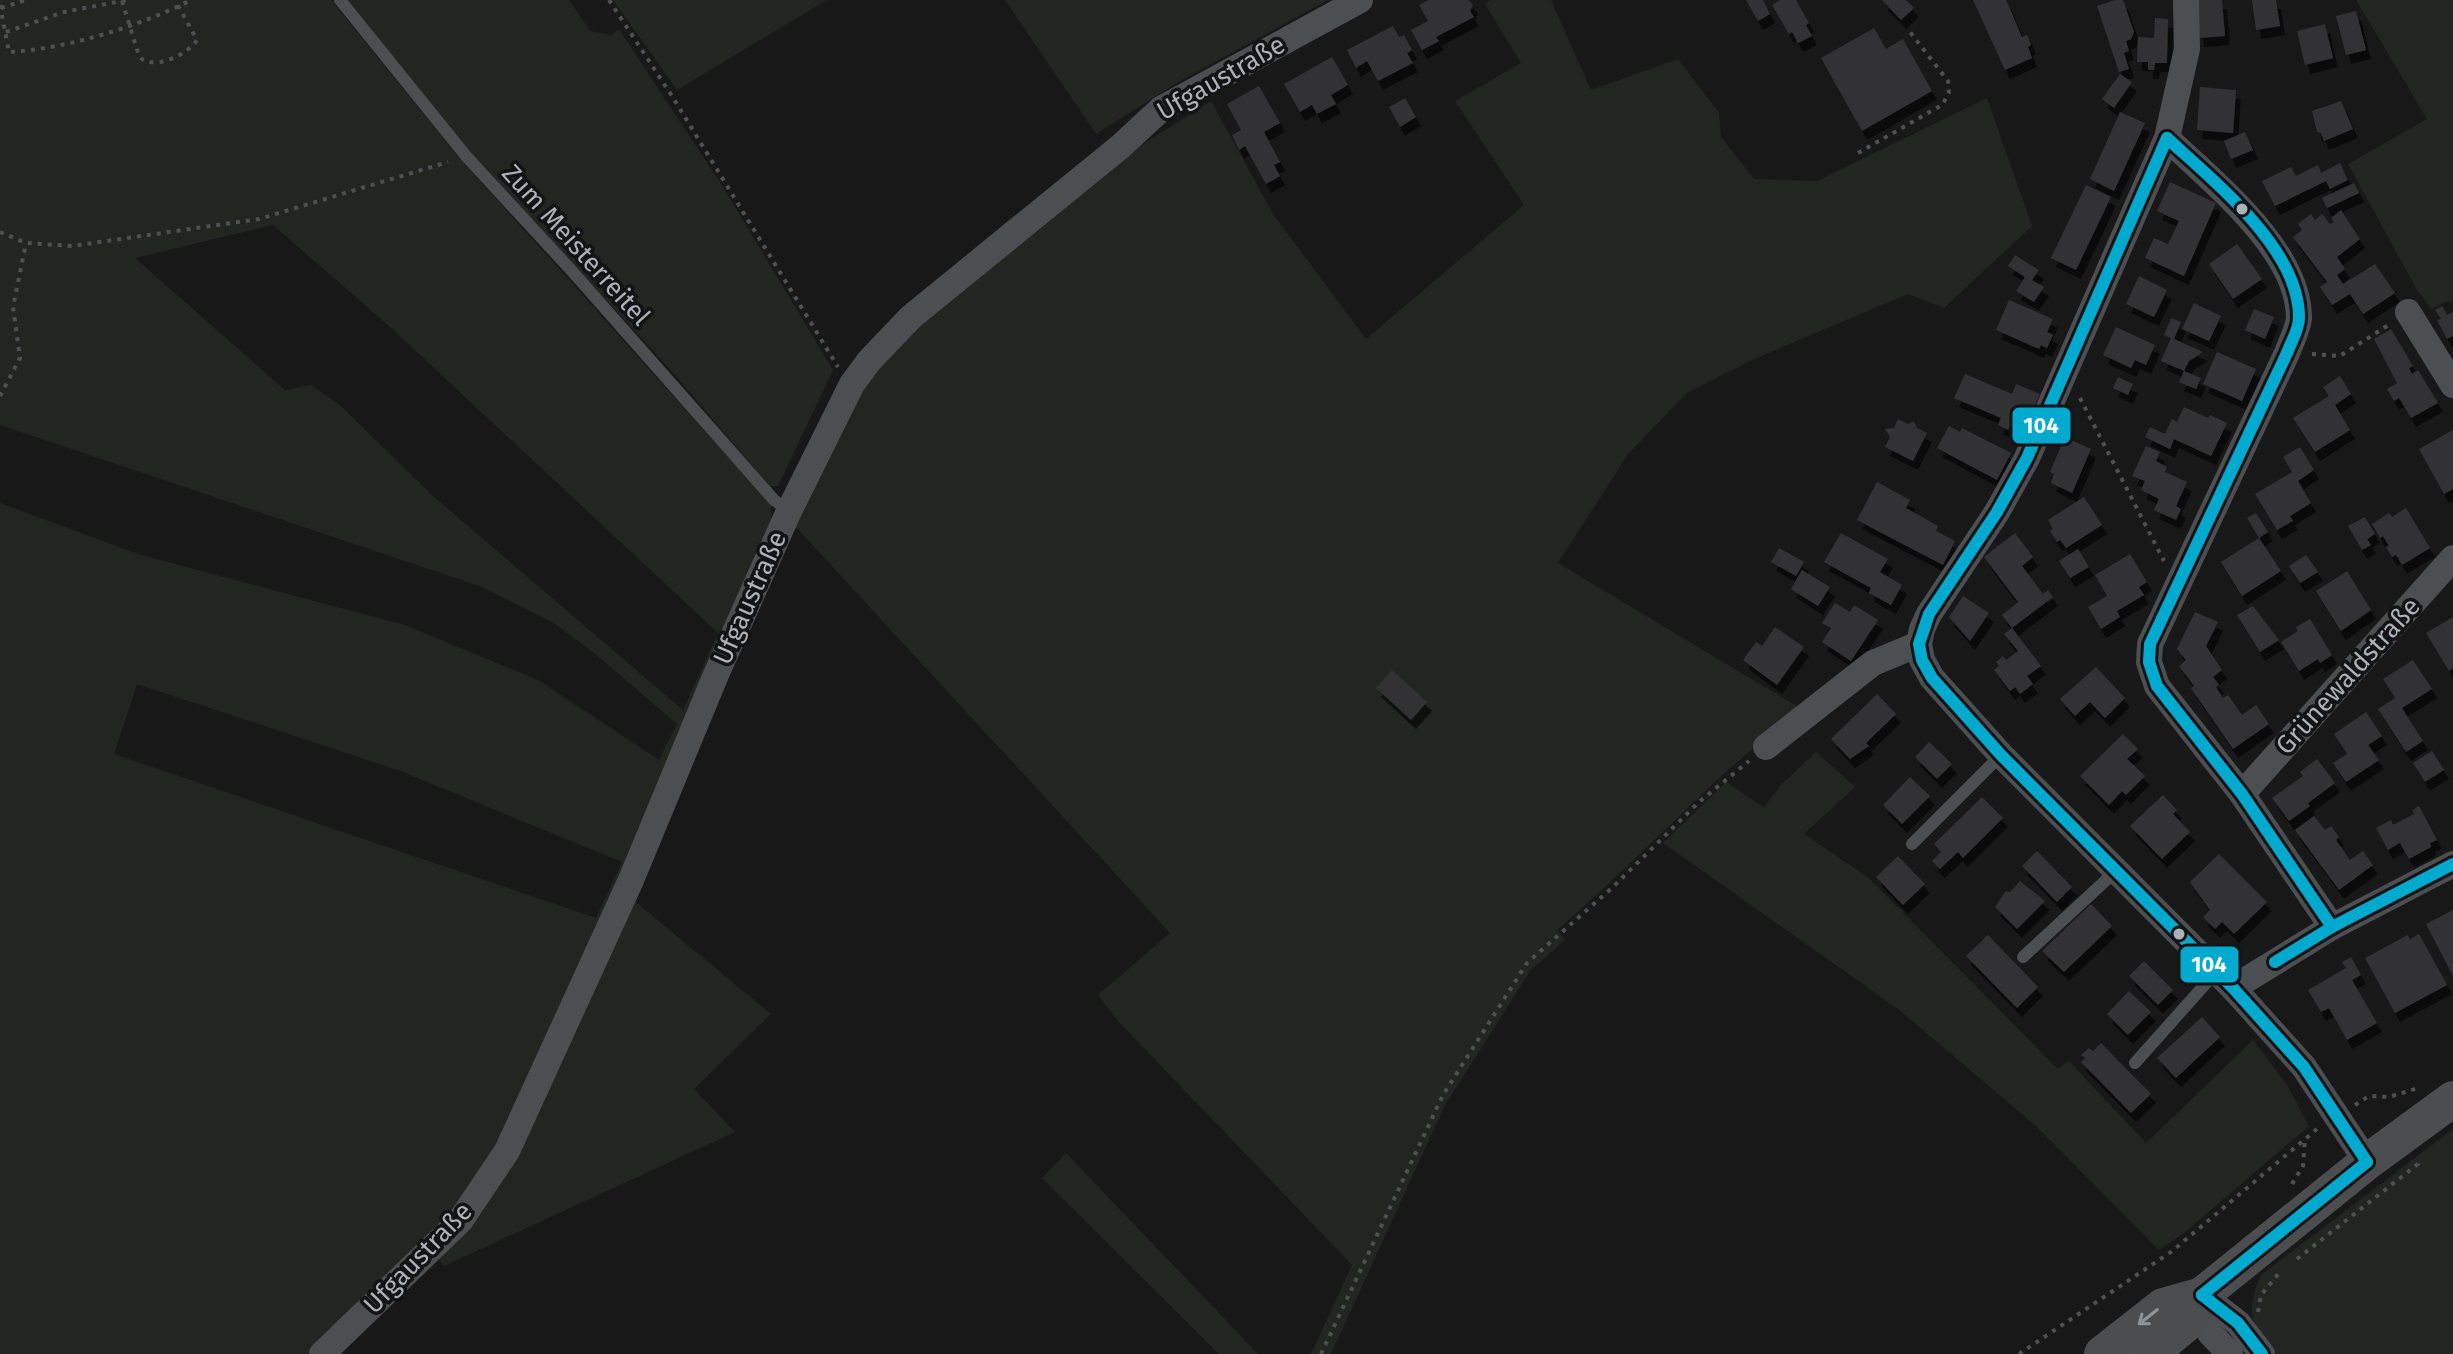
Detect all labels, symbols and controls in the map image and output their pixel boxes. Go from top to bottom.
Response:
street label: Ufgaustraße [1151,29,1291,127]
street label: Zum Meisterreitel [496,158,657,332]
unlabelled marker [2234,201,2250,217]
line badge: 104 [2011,406,2072,445]
text: 104 [2023,412,2059,439]
street label: Ufgaustraße [707,527,793,669]
street label: Grünewaldstraße [2269,591,2427,761]
unlabelled marker [2171,926,2187,942]
line badge: 104 [2179,945,2240,984]
text: 104 [2191,951,2227,978]
street label: Ufgaustraße [357,1196,479,1320]
one-way arrow [2138,1308,2159,1326]

